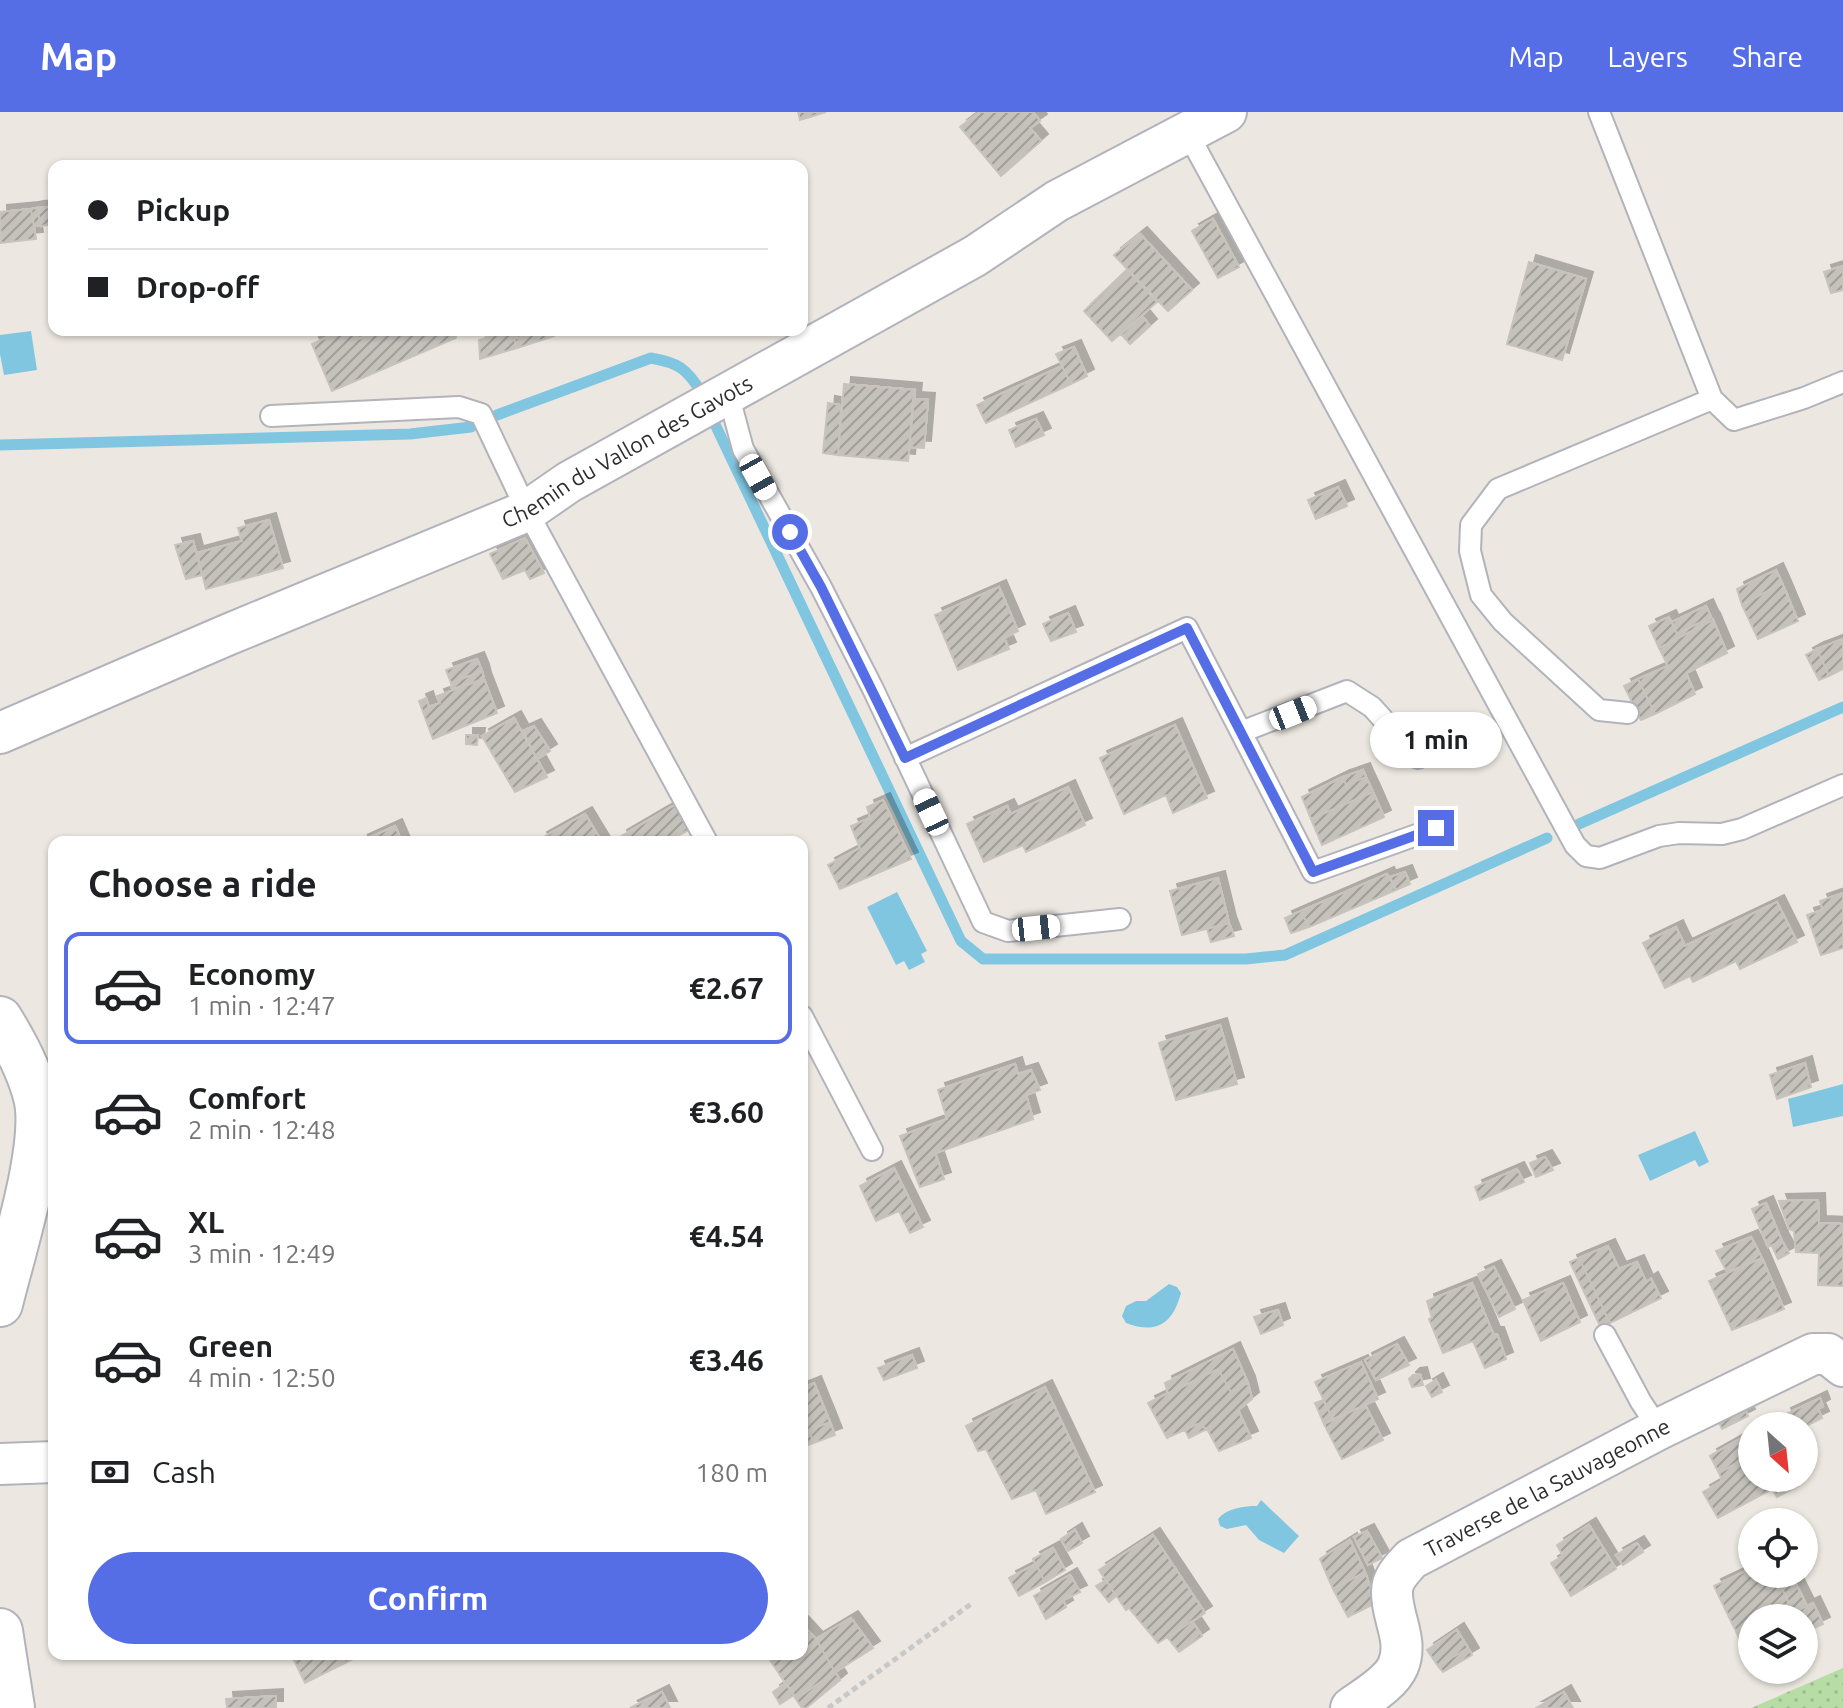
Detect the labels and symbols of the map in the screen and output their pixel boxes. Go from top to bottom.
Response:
street label: Chemin du Vallon des Gavots [498,370,756,532]
car [736,450,780,504]
route start [772,514,808,550]
car [1266,693,1320,733]
callout: 1 min [1370,712,1502,768]
car [910,785,952,839]
route end [1418,810,1454,846]
car [1011,914,1061,942]
north arrow [1738,1412,1818,1492]
street label: Traverse de la Sauvageonne [1420,1413,1674,1562]

